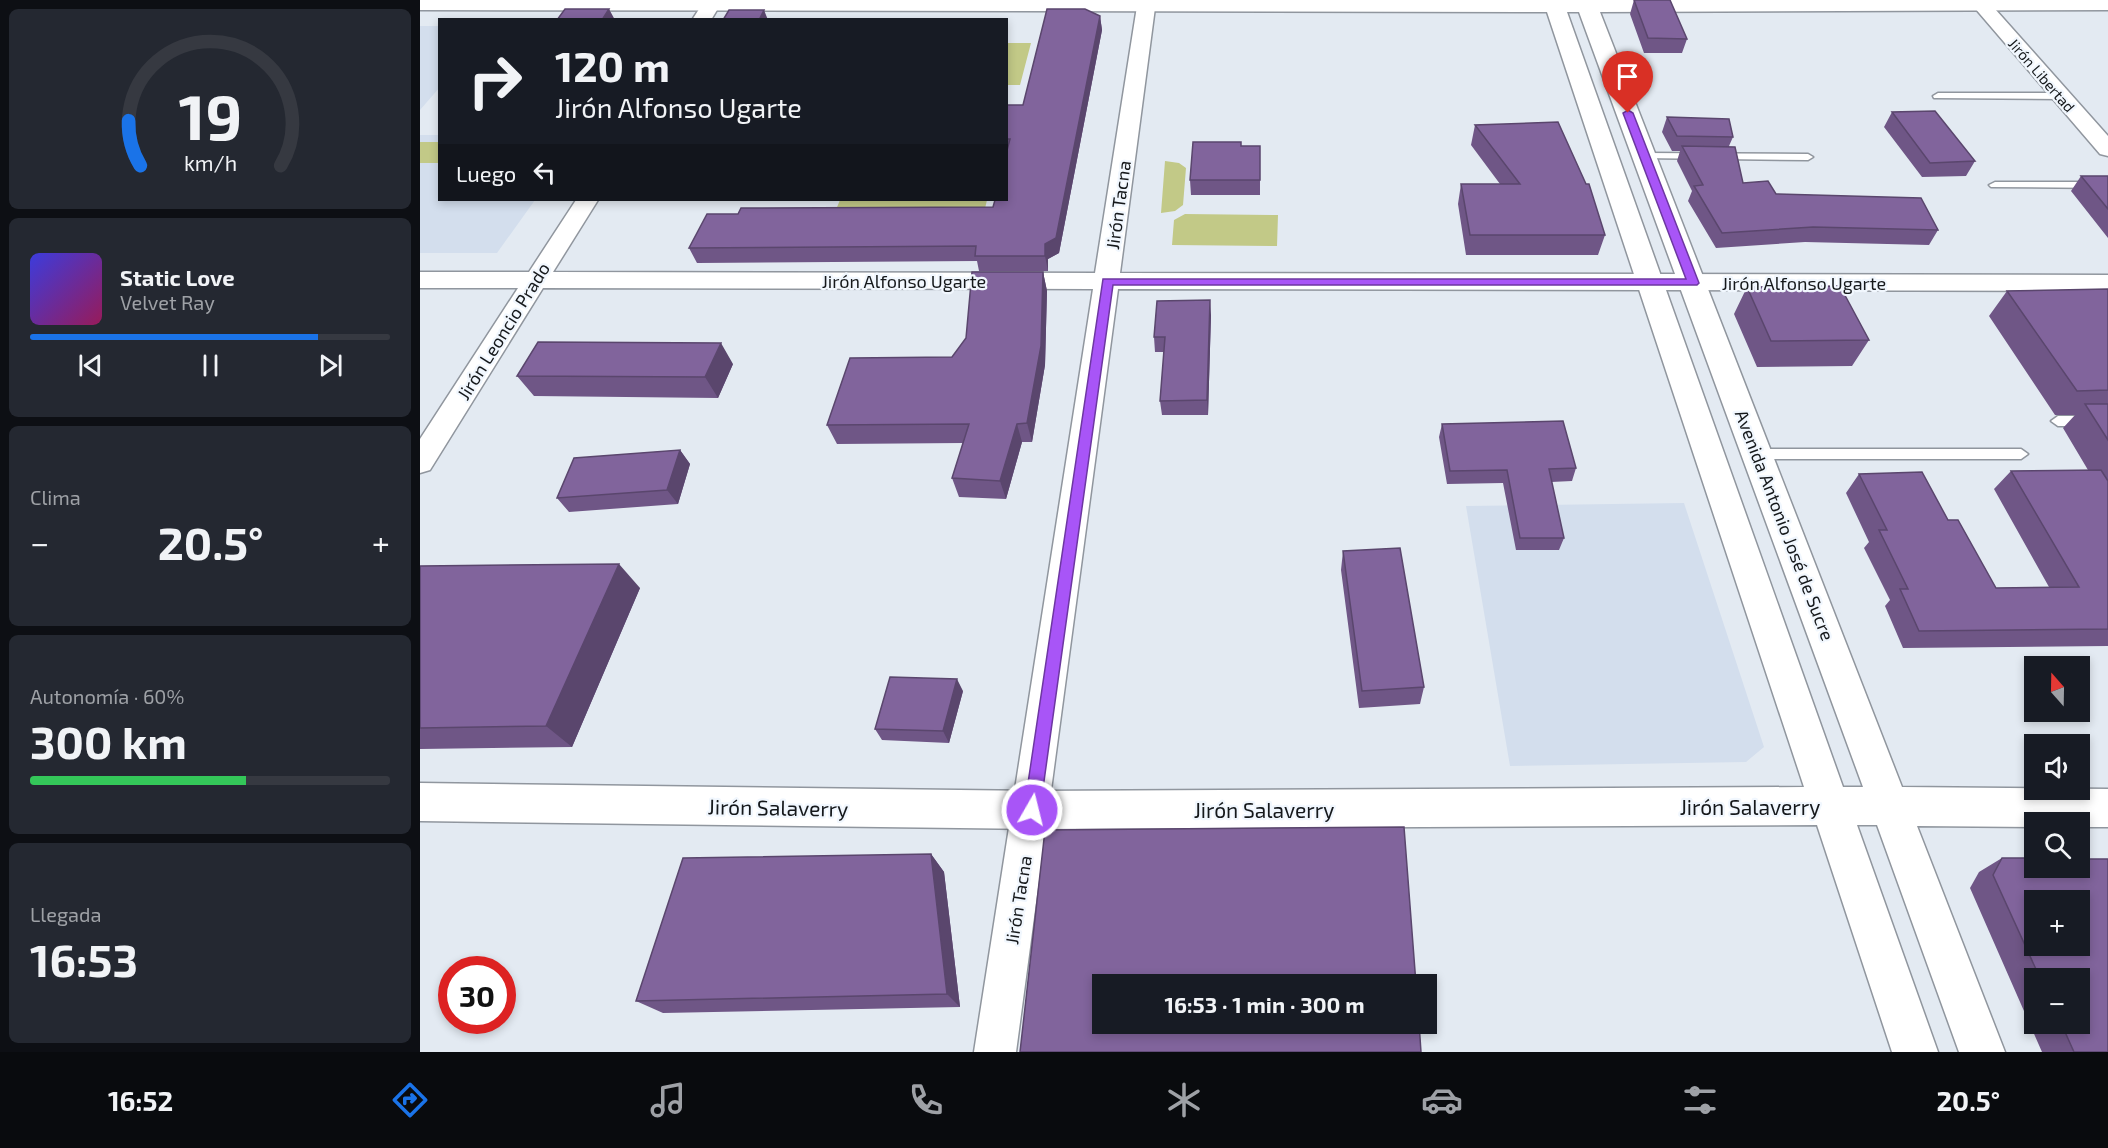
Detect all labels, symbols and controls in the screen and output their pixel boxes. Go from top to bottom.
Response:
street label: Jirón Libertad [2005,34,2079,116]
text: 120 m [555,40,670,90]
icon: right [456,42,534,120]
pin [1602,51,1653,113]
icon: arrive [1611,60,1644,93]
text: 19 [178,78,242,153]
text: Jirón Alfonso Ugarte [555,91,802,123]
text: km/h [183,150,237,175]
icon: left [528,156,561,189]
street label: Jirón Tacna [1101,159,1135,251]
text: Luego [456,160,516,186]
street label: Jirón Leoncio Prado [452,258,554,404]
text: Static Love [120,264,235,290]
street label: Jirón Alfonso Ugarte [822,270,986,292]
street label: Jirón Alfonso Ugarte [1722,272,1886,294]
text: Velvet Ray [120,290,215,314]
icon: previous [74,349,107,382]
icon: pause [194,349,227,382]
icon: next [314,349,347,382]
street label: Avenida Antonio José de Sucre [1731,407,1839,643]
text: Clima [30,485,81,509]
text: 20.5° [158,515,263,569]
text: − [30,522,49,562]
text: + [372,522,390,562]
north arrow [2024,656,2090,722]
map controls [2024,656,2090,1034]
text: Autonomía · 60% [30,684,184,708]
text: 300 km [30,714,187,768]
button: sound [2024,734,2090,800]
position arrow [1000,778,1064,842]
street label: Jirón Salaverry [707,793,849,821]
street label: Jirón Salaverry [1680,794,1820,819]
street label: Jirón Salaverry [1194,797,1334,822]
button: search [2024,812,2090,878]
street label: Jirón Tacna [1000,854,1036,946]
button: + [2024,890,2090,956]
text: Llegada [30,902,101,926]
text: 16:53 [30,932,138,986]
speed limit sign: 30 [438,956,516,1034]
button: − [2024,968,2090,1034]
text: 16:53 · 1 min · 300 m [1164,991,1365,1017]
icon: directions [389,1079,431,1121]
icon: music [647,1079,689,1121]
icon: phone [905,1079,947,1121]
icon: climate [1163,1079,1205,1121]
icon: car [1421,1079,1463,1121]
icon: filters [1679,1079,1721,1121]
text: 16:52 [108,1084,173,1116]
text: 20.5° [1936,1084,2000,1116]

